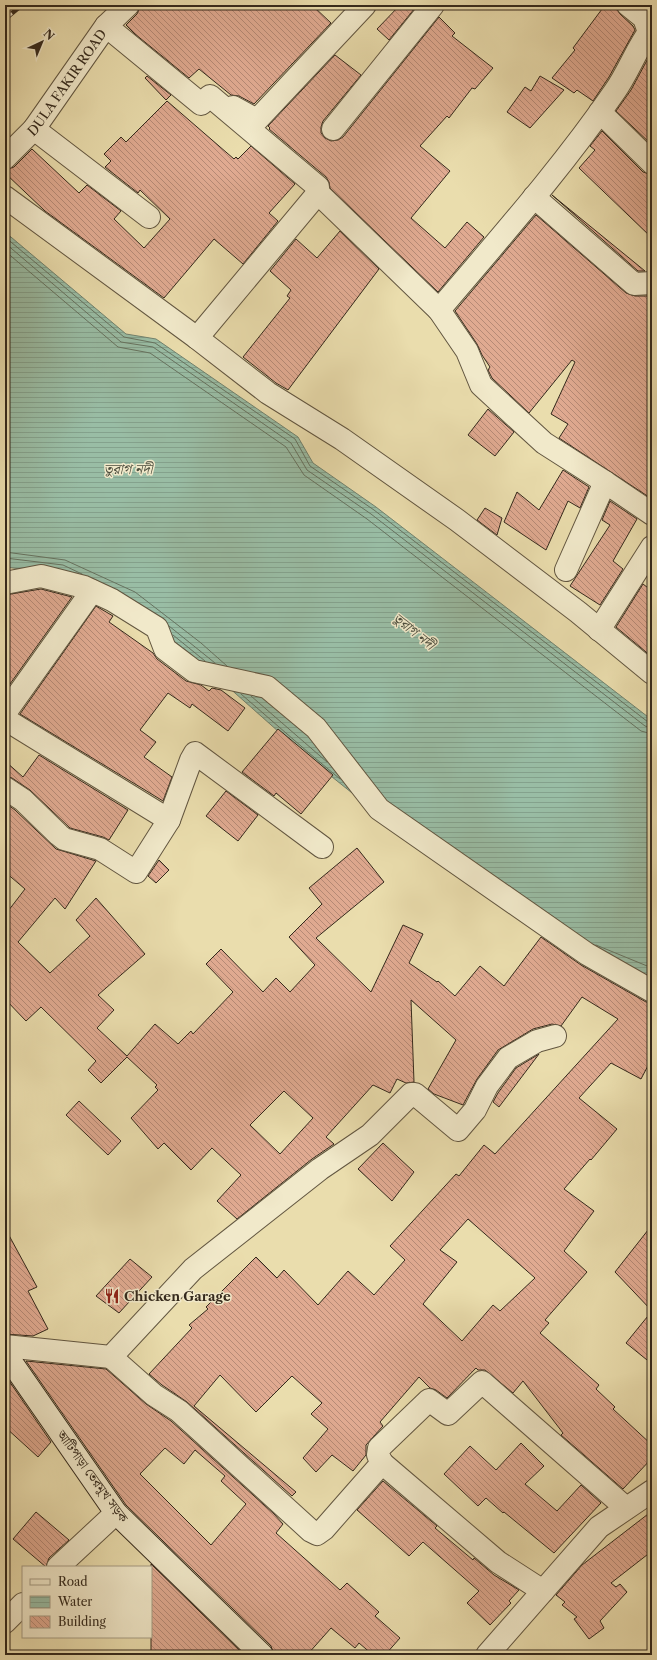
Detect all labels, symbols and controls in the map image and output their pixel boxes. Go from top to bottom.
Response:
north arrow [22,22,62,62]
street label: DULA FAKIR ROAD [24,26,109,139]
text: N [41,26,58,43]
water label: তুরাগ নদী [104,460,154,478]
water label: তুরাগ নদী [389,609,440,655]
restaurant icon: Chicken Garage [103,1287,121,1305]
place label: Chicken Garage [124,1288,231,1304]
street label: আটিপাড়া তেরমুখ সড়ক [53,1426,132,1526]
legend [22,1566,152,1638]
text: Road [58,1574,88,1589]
text: Water [57,1594,92,1609]
text: Building [58,1614,106,1629]

